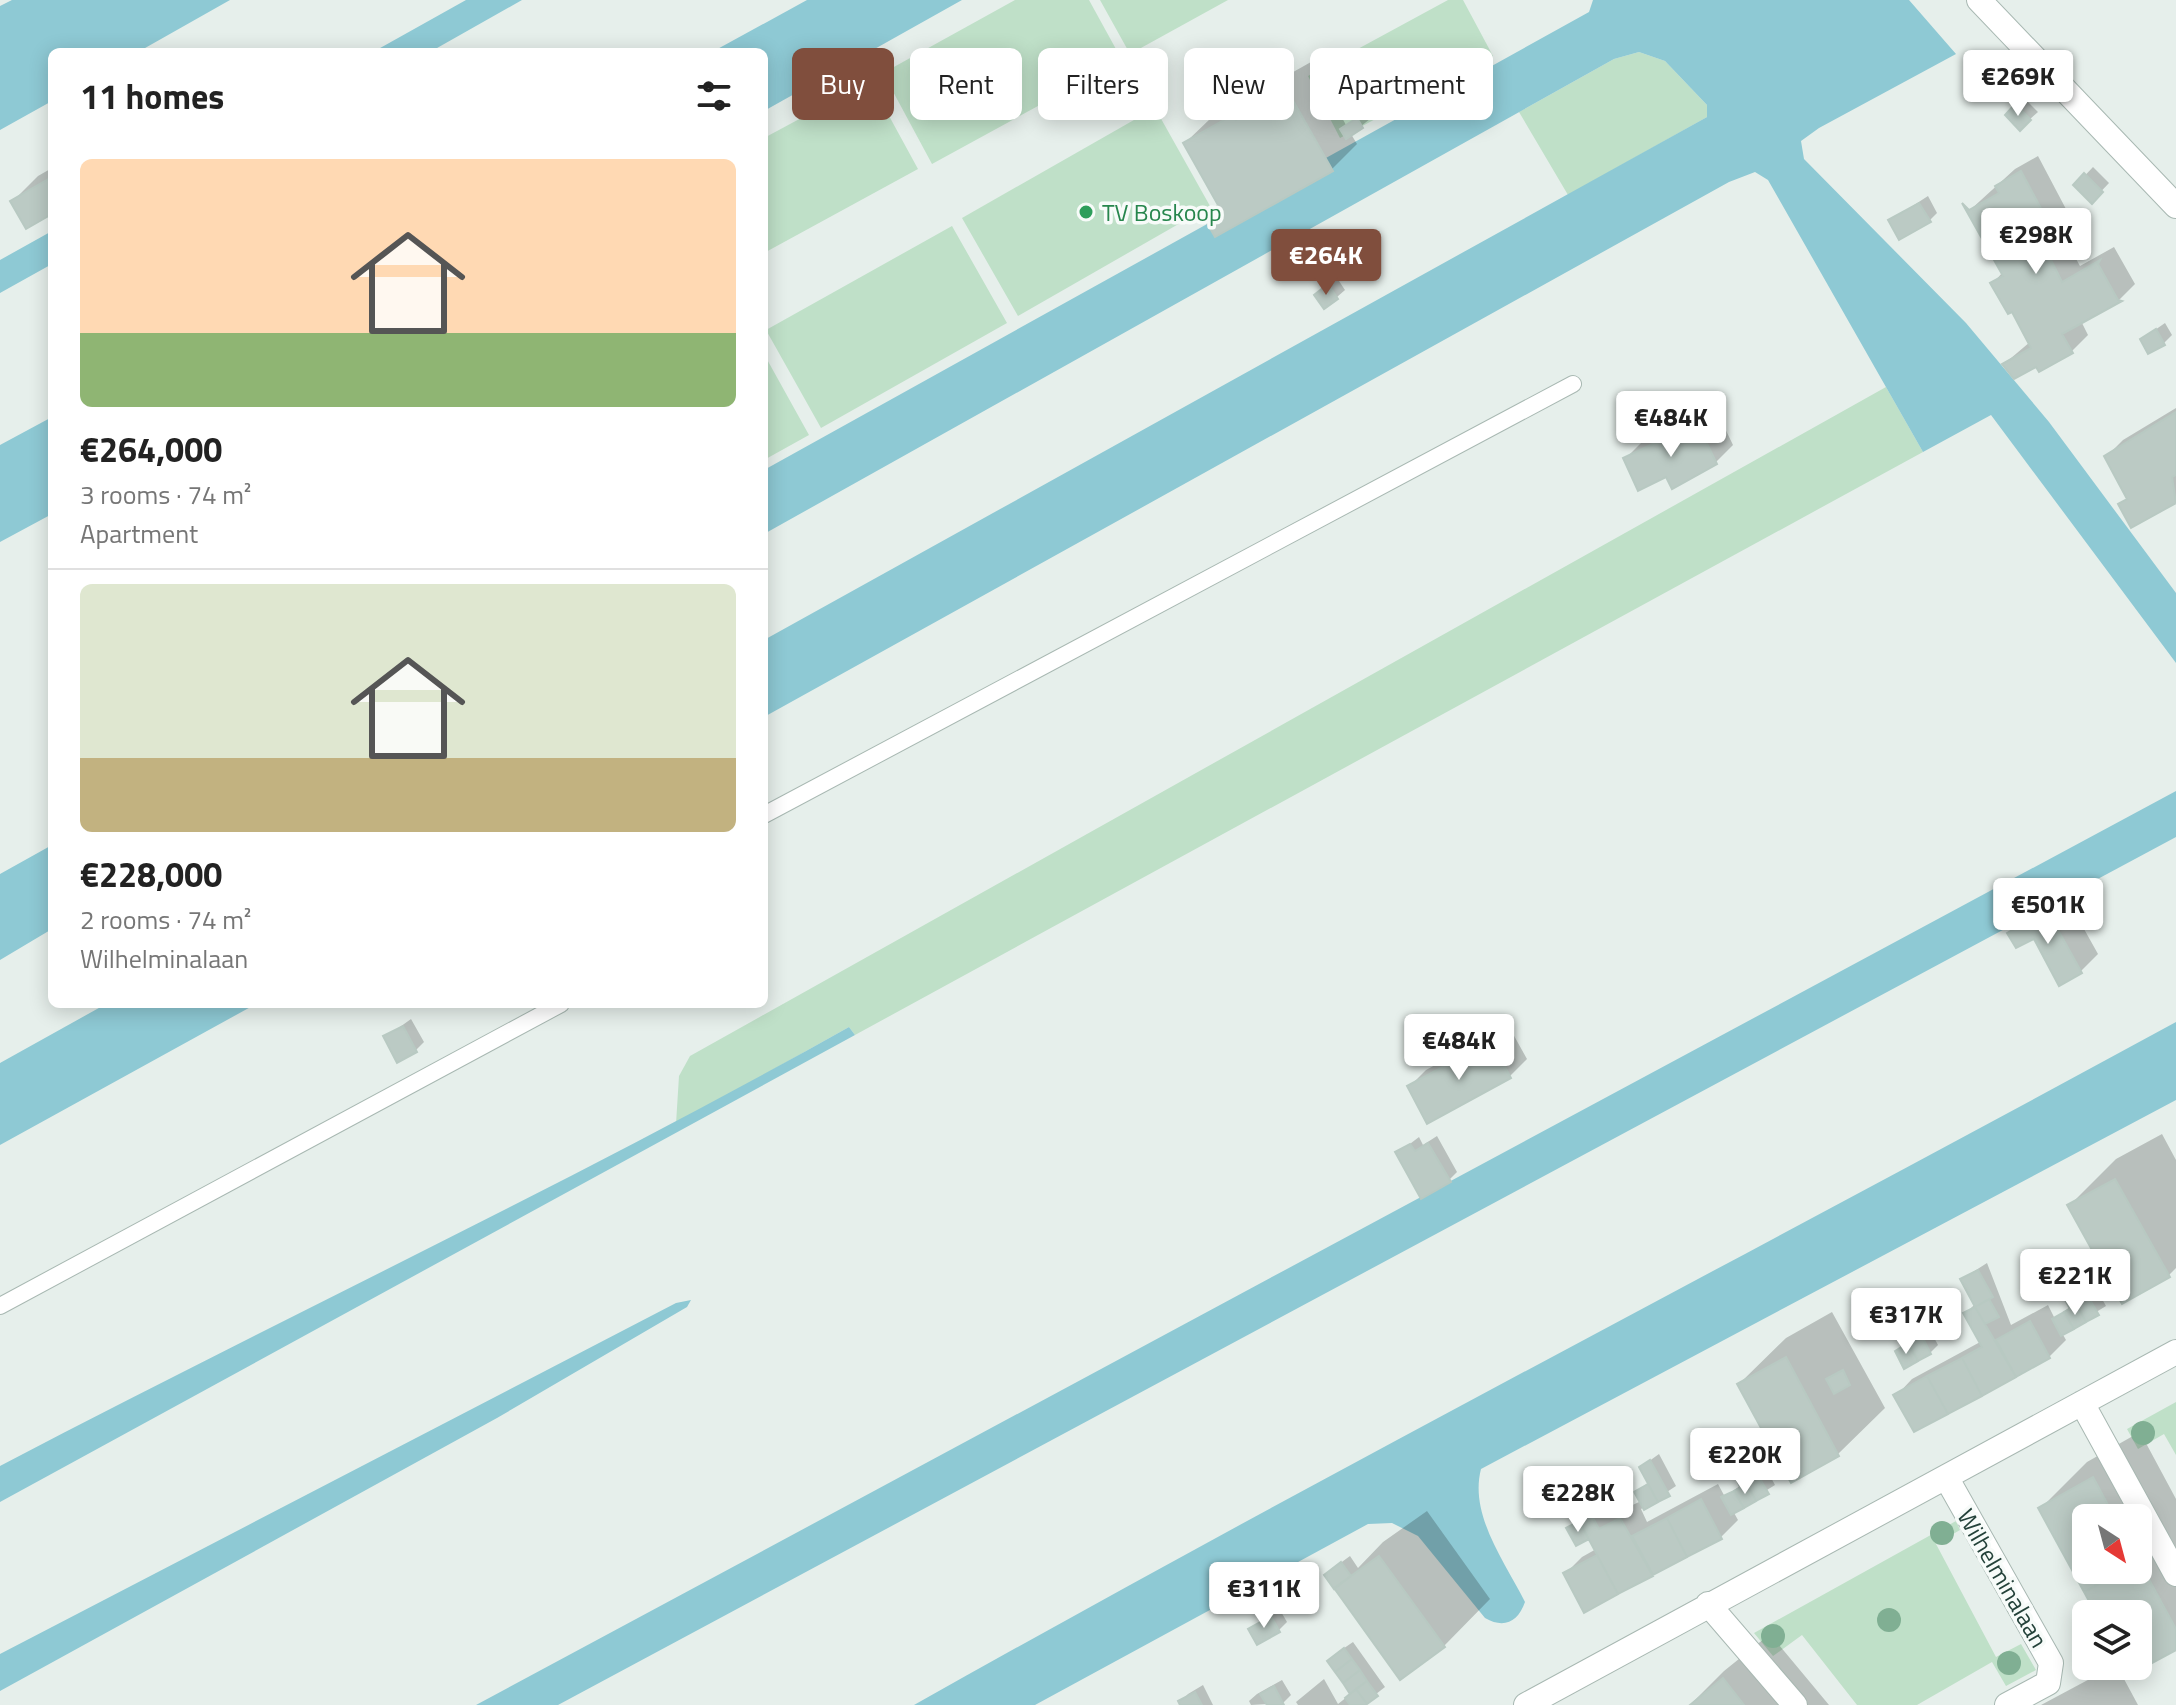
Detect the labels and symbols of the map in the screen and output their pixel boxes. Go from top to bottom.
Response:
pin: €269K [1962,50,2074,118]
place label: TV Boskoop [1102,194,1222,230]
marker: TV Boskoop [1077,203,1095,221]
pin: €298K [1980,208,2092,276]
pin: €264K [1270,229,1382,297]
pin: €484K [1615,391,1727,459]
pin: €501K [1992,878,2104,946]
pin: €484K [1403,1014,1515,1082]
pin: €221K [2019,1249,2131,1317]
pin: €317K [1850,1288,1962,1356]
pin: €220K [1689,1428,1801,1496]
pin: €228K [1522,1466,1634,1534]
street label: Wilhelminalaan [1949,1502,2057,1654]
north arrow [2072,1504,2152,1584]
pin: €311K [1208,1562,1320,1630]

